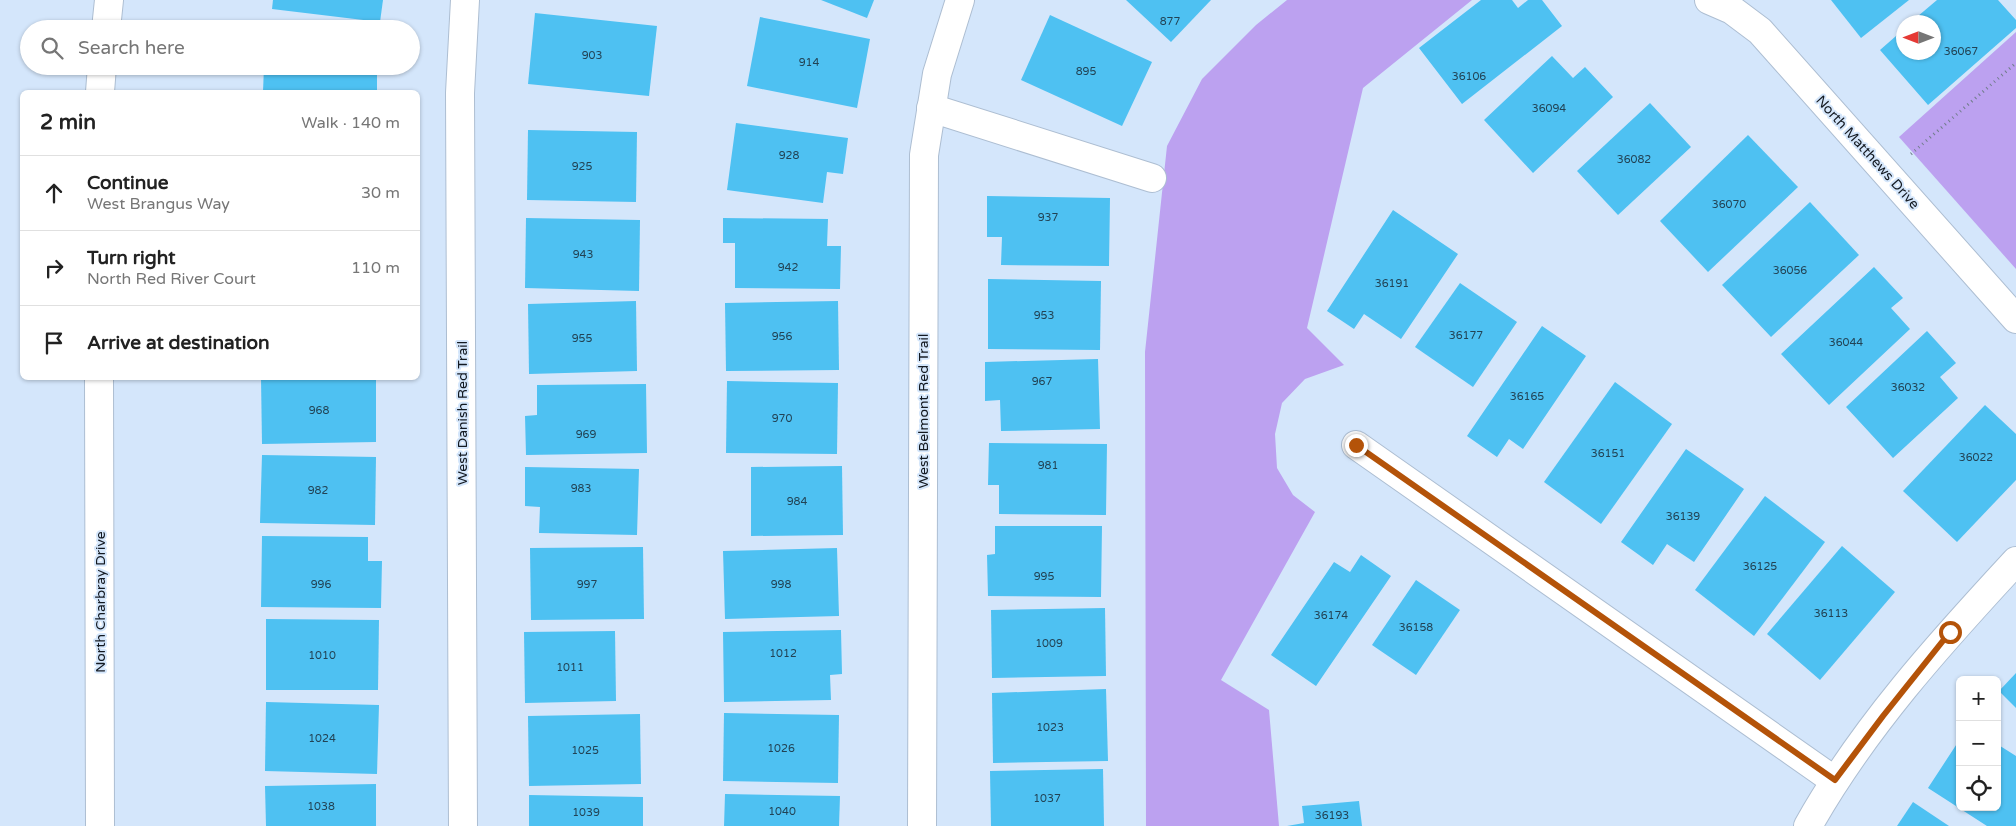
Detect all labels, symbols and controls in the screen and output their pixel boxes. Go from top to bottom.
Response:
house number: 877 [1160,15,1180,28]
north arrow [1896,15,1941,60]
search box [20,20,420,75]
icon: search [38,34,66,62]
text: Search here [78,37,185,59]
house number: 36067 [1944,45,1978,58]
house number: 903 [582,49,602,62]
house number: 914 [799,56,819,69]
house number: 895 [1076,65,1096,78]
house number: 36106 [1452,70,1486,83]
street label: North Matthews Drive [1812,92,1923,213]
house number: 36094 [1532,102,1566,115]
text: 2 min [40,110,96,135]
text: Walk · 140 m [301,113,400,133]
house number: 928 [779,149,799,162]
house number: 36082 [1617,153,1651,166]
house number: 925 [572,160,592,173]
text: Continue [87,172,169,194]
icon: ahead [40,179,68,207]
text: 30 m [361,183,400,203]
text: West Brangus Way [87,194,230,214]
house number: 36070 [1712,198,1746,211]
house number: 937 [1038,211,1058,224]
text: Turn right [87,247,175,269]
house number: 943 [573,248,593,261]
icon: right [40,254,68,282]
text: 110 m [351,258,400,278]
house number: 942 [778,261,798,274]
house number: 36056 [1773,264,1807,277]
text: North Red River Court [87,269,256,289]
house number: 36191 [1375,277,1409,290]
house number: 953 [1034,309,1054,322]
icon: arrive [40,329,68,357]
house number: 36177 [1449,329,1483,342]
house number: 956 [772,330,792,343]
text: Arrive at destination [87,332,270,354]
house number: 955 [572,332,592,345]
street label: West Belmont Red Trail [915,333,932,489]
house number: 36044 [1829,336,1863,349]
street label: West Danish Red Trail [454,341,471,485]
house number: 967 [1032,375,1052,388]
house number: 36032 [1891,381,1925,394]
house number: 36165 [1510,390,1544,403]
house number: 968 [309,404,329,417]
house number: 970 [772,412,792,425]
house number: 969 [576,428,596,441]
route end [1345,434,1368,457]
house number: 36151 [1591,447,1625,460]
house number: 36022 [1959,451,1993,464]
house number: 981 [1038,459,1058,472]
house number: 983 [571,482,591,495]
house number: 982 [308,484,328,497]
house number: 984 [787,495,807,508]
house number: 36139 [1666,510,1700,523]
street label: North Charbray Drive [92,531,109,673]
house number: 36125 [1743,560,1777,573]
house number: 995 [1034,570,1054,583]
house number: 996 [311,578,331,591]
house number: 997 [577,578,597,591]
house number: 998 [771,578,791,591]
house number: 36113 [1814,607,1848,620]
house number: 36174 [1314,609,1348,622]
house number: 36158 [1399,621,1433,634]
route start [1939,621,1962,644]
house number: 1009 [1035,637,1063,650]
house number: 1012 [769,647,797,660]
house number: 1010 [308,649,336,662]
house number: 1011 [556,661,584,674]
map controls [1956,676,2001,811]
button: + [1956,676,2001,721]
house number: 1023 [1036,721,1064,734]
button: − [1956,721,2001,766]
house number: 1024 [308,732,336,745]
house number: 1026 [767,742,795,755]
house number: 1025 [571,744,599,757]
button: locate [1956,766,2001,811]
house number: 1037 [1033,792,1061,805]
house number: 1038 [307,800,335,813]
house number: 1040 [768,805,796,818]
house number: 1039 [572,806,600,819]
house number: 36193 [1315,809,1349,822]

